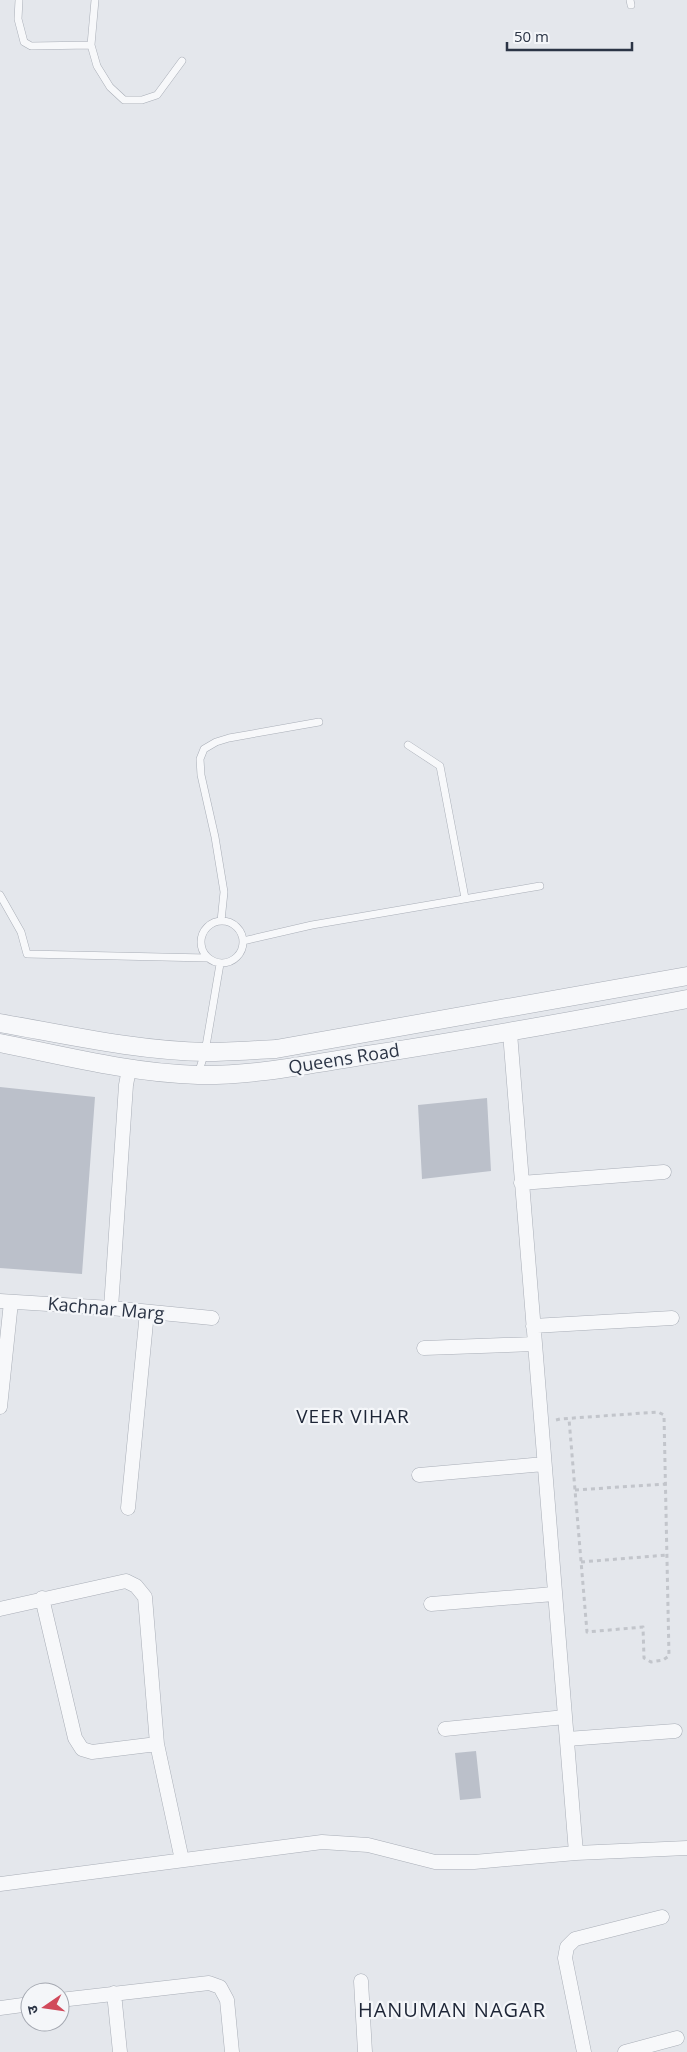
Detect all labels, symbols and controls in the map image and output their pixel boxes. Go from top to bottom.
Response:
scale bar [507,20,632,52]
text: 50 m [514,26,549,46]
street label: Queens Road [286,1037,401,1079]
street label: Kachnar Marg [47,1291,166,1325]
district label: VEER VIHAR [296,1403,410,1429]
north arrow [20,1982,70,2032]
district label: HANUMAN NAGAR [358,1996,546,2023]
text: उ [21,2003,42,2016]

